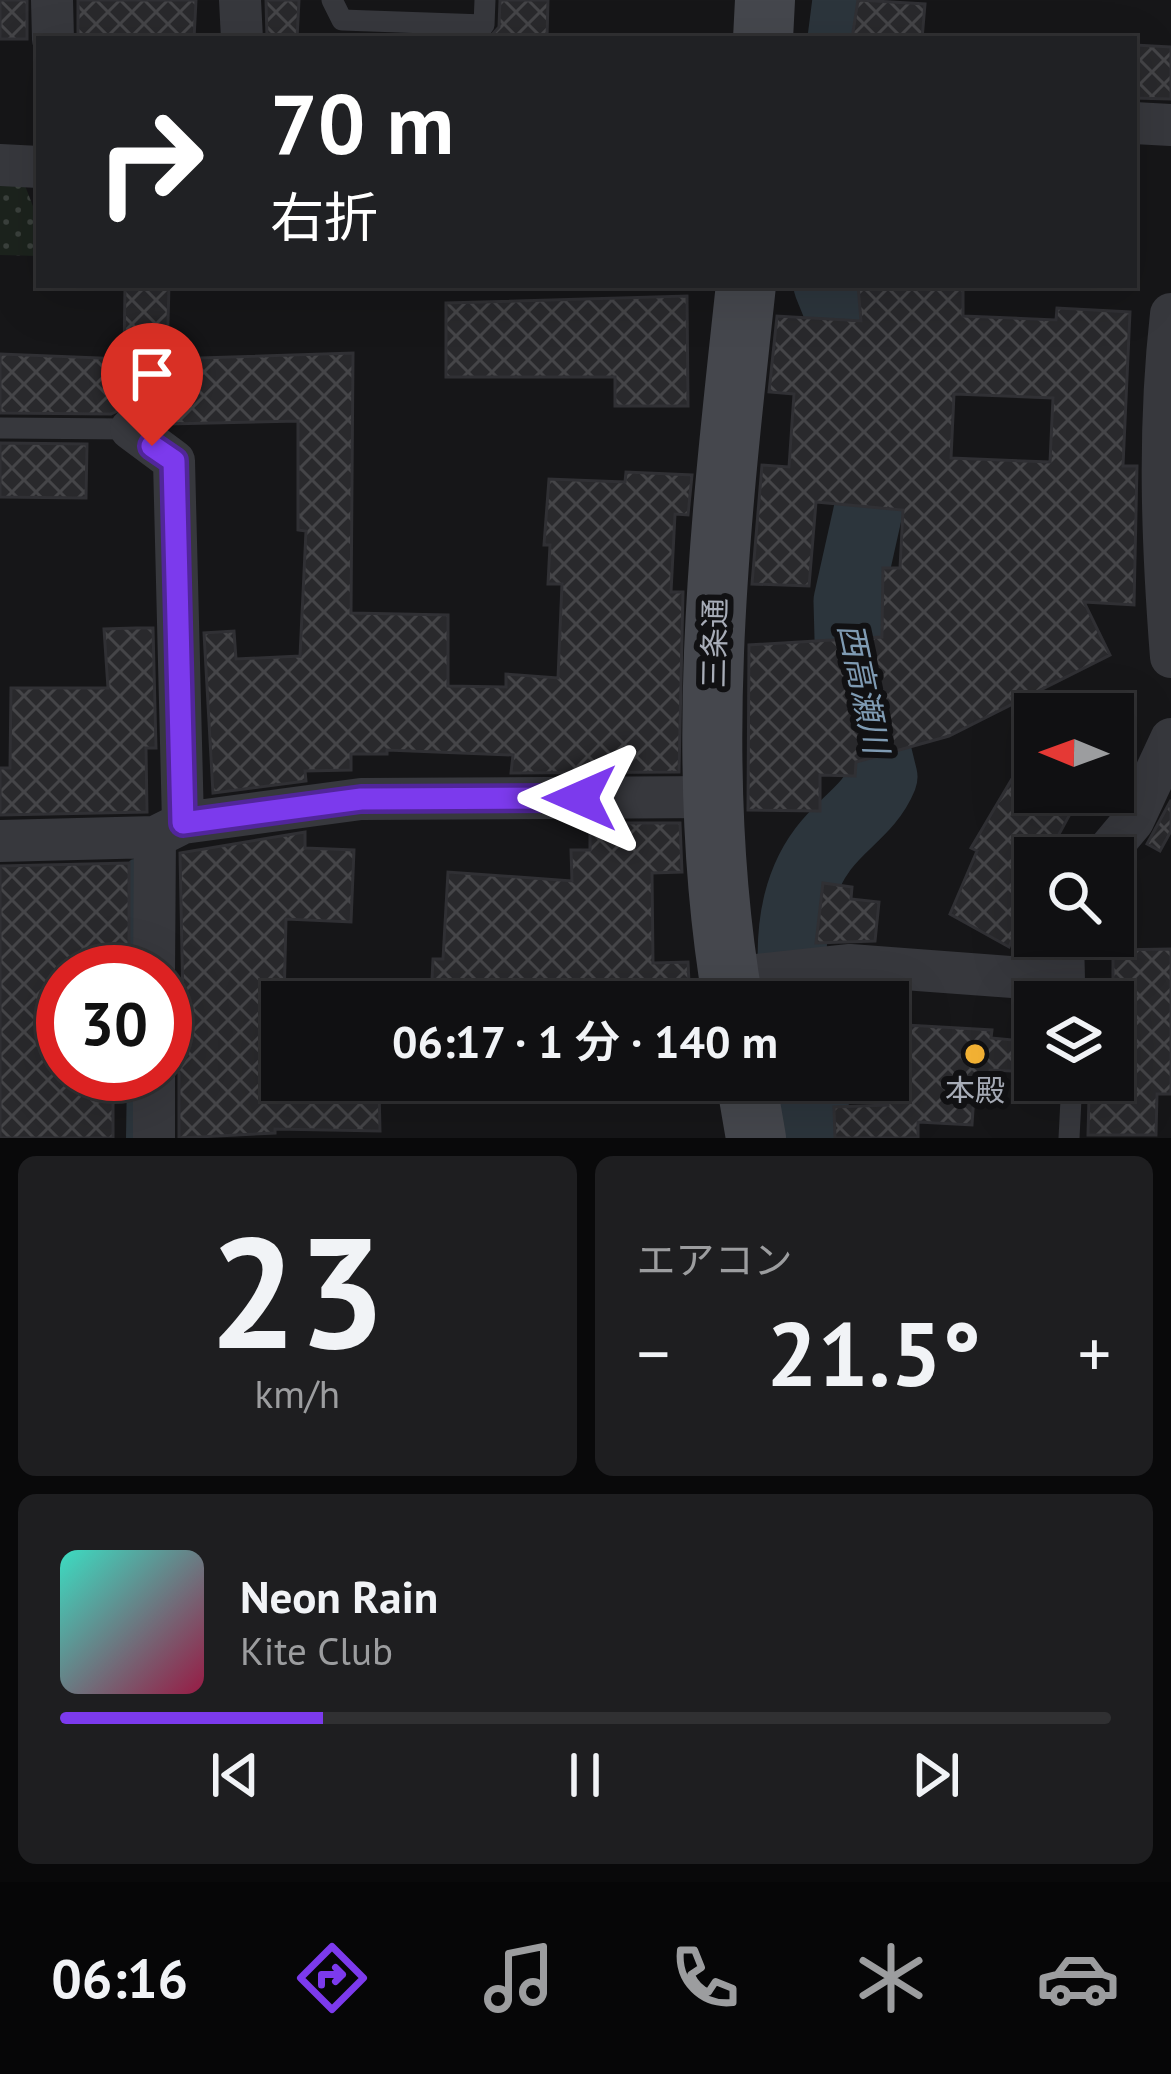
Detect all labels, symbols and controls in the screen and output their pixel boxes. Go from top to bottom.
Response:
text: 70 m [270,68,454,177]
icon: right [72,84,228,240]
text: 右折 [270,182,378,252]
pin [101,323,203,446]
icon: arrive [119,341,185,407]
street label: 三条通 [693,598,734,688]
water label: 西高瀬川 [830,619,900,760]
north arrow [1014,693,1134,813]
map controls [1014,693,1134,1101]
position arrow [517,735,643,861]
button: search [1014,837,1134,957]
speed limit sign: 30 [36,945,192,1101]
button: layers [1014,981,1134,1101]
text: 06:17 · 1 分 · 140 m [392,1012,778,1070]
marker: 本殿 [962,1041,988,1067]
place label: 本殿 [945,1070,1005,1109]
text: 23 [209,1189,386,1391]
text: エアコン [637,1234,793,1285]
text: 21.5° [766,1294,981,1411]
text: − [637,1310,670,1395]
text: + [1078,1310,1111,1395]
text: km/h [255,1368,340,1419]
text: Neon Rain [240,1567,438,1625]
text: Kite Club [240,1625,393,1676]
icon: previous [202,1742,268,1808]
icon: pause [552,1742,618,1808]
icon: next [903,1742,969,1808]
icon: directions [290,1936,374,2020]
icon: music [477,1936,561,2020]
icon: phone [663,1936,747,2020]
icon: climate [849,1936,933,2020]
icon: car [1036,1936,1120,2020]
text: 06:16 [51,1943,188,2013]

